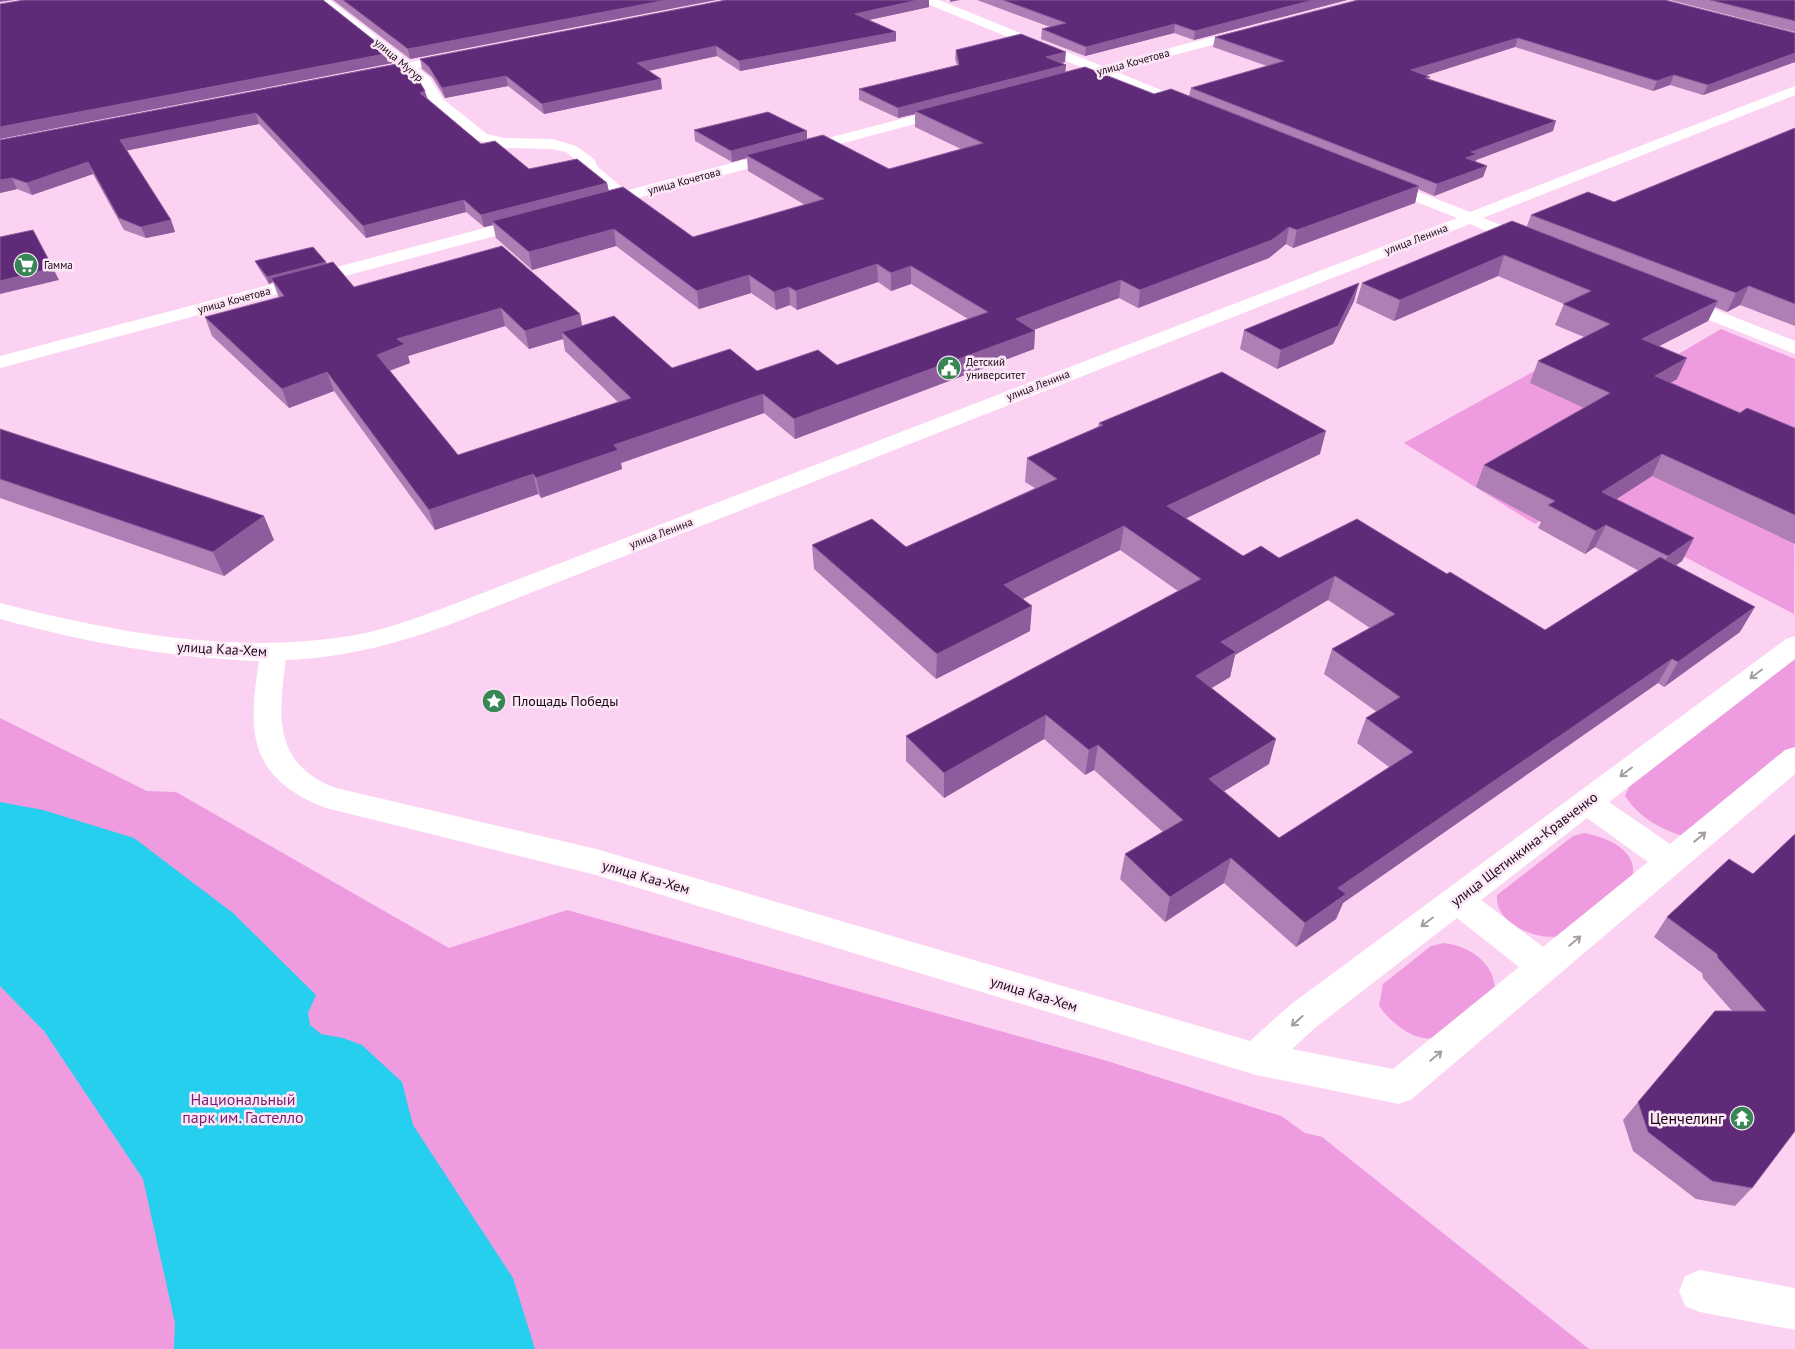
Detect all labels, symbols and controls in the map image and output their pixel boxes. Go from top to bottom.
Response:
street label: улица Мугур [372,35,426,85]
street label: улица Кочетова [1095,46,1171,78]
street label: улица Кочетова [646,165,722,197]
street label: улица Ленина [1382,221,1450,257]
supermarket icon: Гамма [13,252,39,278]
place label: Гамма [44,258,73,272]
street label: улица Кочетова [196,284,272,316]
public building icon: Детский университет [936,355,962,381]
place label: Детский университет [966,355,1026,382]
street label: улица Ленина [1004,367,1072,403]
street label: улица Ленина [627,515,695,551]
street label: улица Каа-Хем [177,638,267,660]
one-way arrow [1749,669,1763,679]
place icon: Площадь Победы [481,688,507,714]
place label: Площадь Победы [512,692,618,710]
one-way arrow [1619,767,1633,777]
street label: улица Щетинкина-Кравченко [1447,788,1601,910]
one-way arrow [1693,831,1706,843]
street label: улица Каа-Хем [600,856,692,898]
one-way arrow [1421,917,1434,928]
one-way arrow [1568,935,1581,947]
street label: улица Каа-Хем [988,972,1080,1016]
one-way arrow [1291,1015,1304,1027]
one-way arrow [1429,1050,1442,1061]
park label: Национальный парк им. Гастелло [182,1089,304,1127]
temple icon: Ценчелинг [1729,1105,1755,1131]
place label: Ценчелинг [1650,1108,1724,1128]

